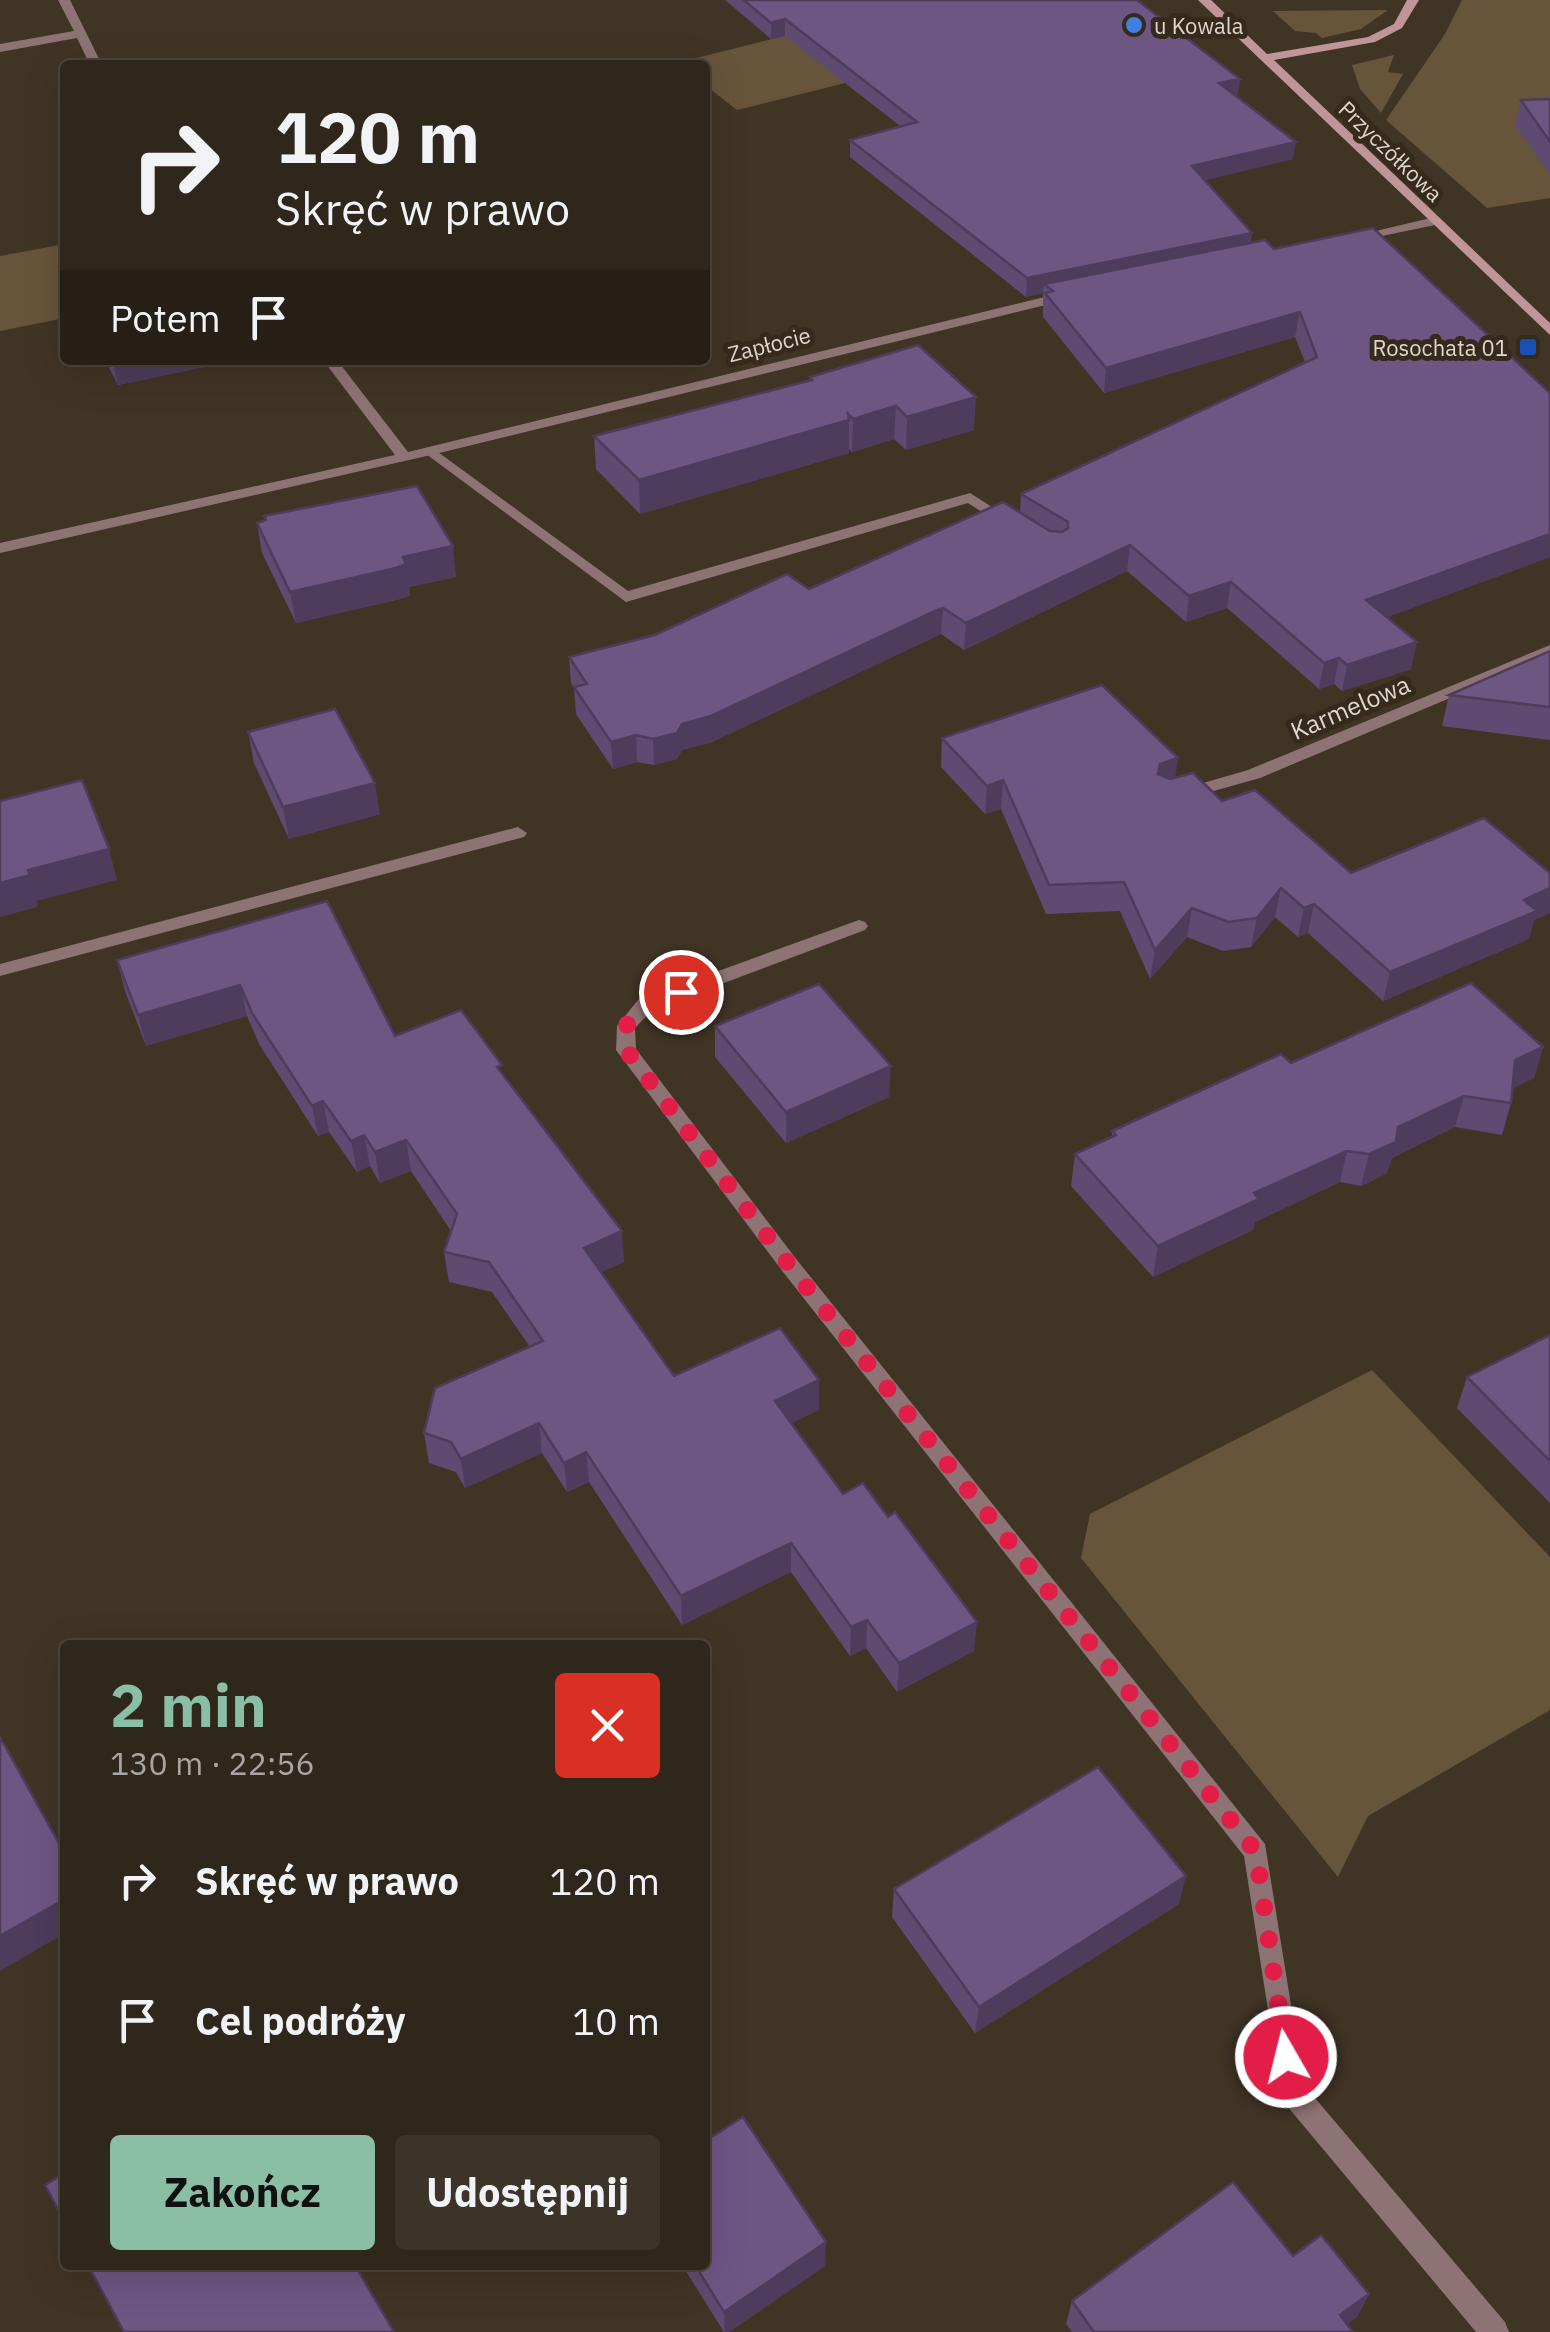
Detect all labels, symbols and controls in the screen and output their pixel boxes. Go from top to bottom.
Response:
place label: u Kowala [1154,11,1244,40]
marker: u Kowala [1123,14,1145,36]
text: 120 m [275,91,480,182]
street label: Przyczółkowa [1333,94,1449,208]
icon: right [110,100,240,230]
text: Skręć w prawo [275,179,570,237]
icon: arrive [241,290,296,345]
text: Potem [110,293,221,342]
street label: Zapłocie [725,320,813,368]
place label: Rosochata 01 [1373,333,1508,362]
marker: Rosochata 01 [1517,336,1539,358]
street label: Karmelowa [1285,667,1415,747]
pin [639,950,724,1035]
icon: arrive [654,965,709,1020]
text: 2 min [110,1665,267,1744]
button: close [555,1673,660,1778]
text: 130 m · 22:56 [110,1742,315,1784]
icon: right [110,1853,165,1908]
text: Skręć w prawo [195,1856,459,1905]
text: 120 m [549,1856,660,1905]
icon: arrive [110,1993,165,2048]
text: Cel podróży [195,1996,405,2045]
text: 10 m [572,1996,660,2045]
position arrow [1234,2005,1338,2109]
button: Zakończ [110,2135,375,2250]
button: Udostępnij [395,2135,660,2250]

